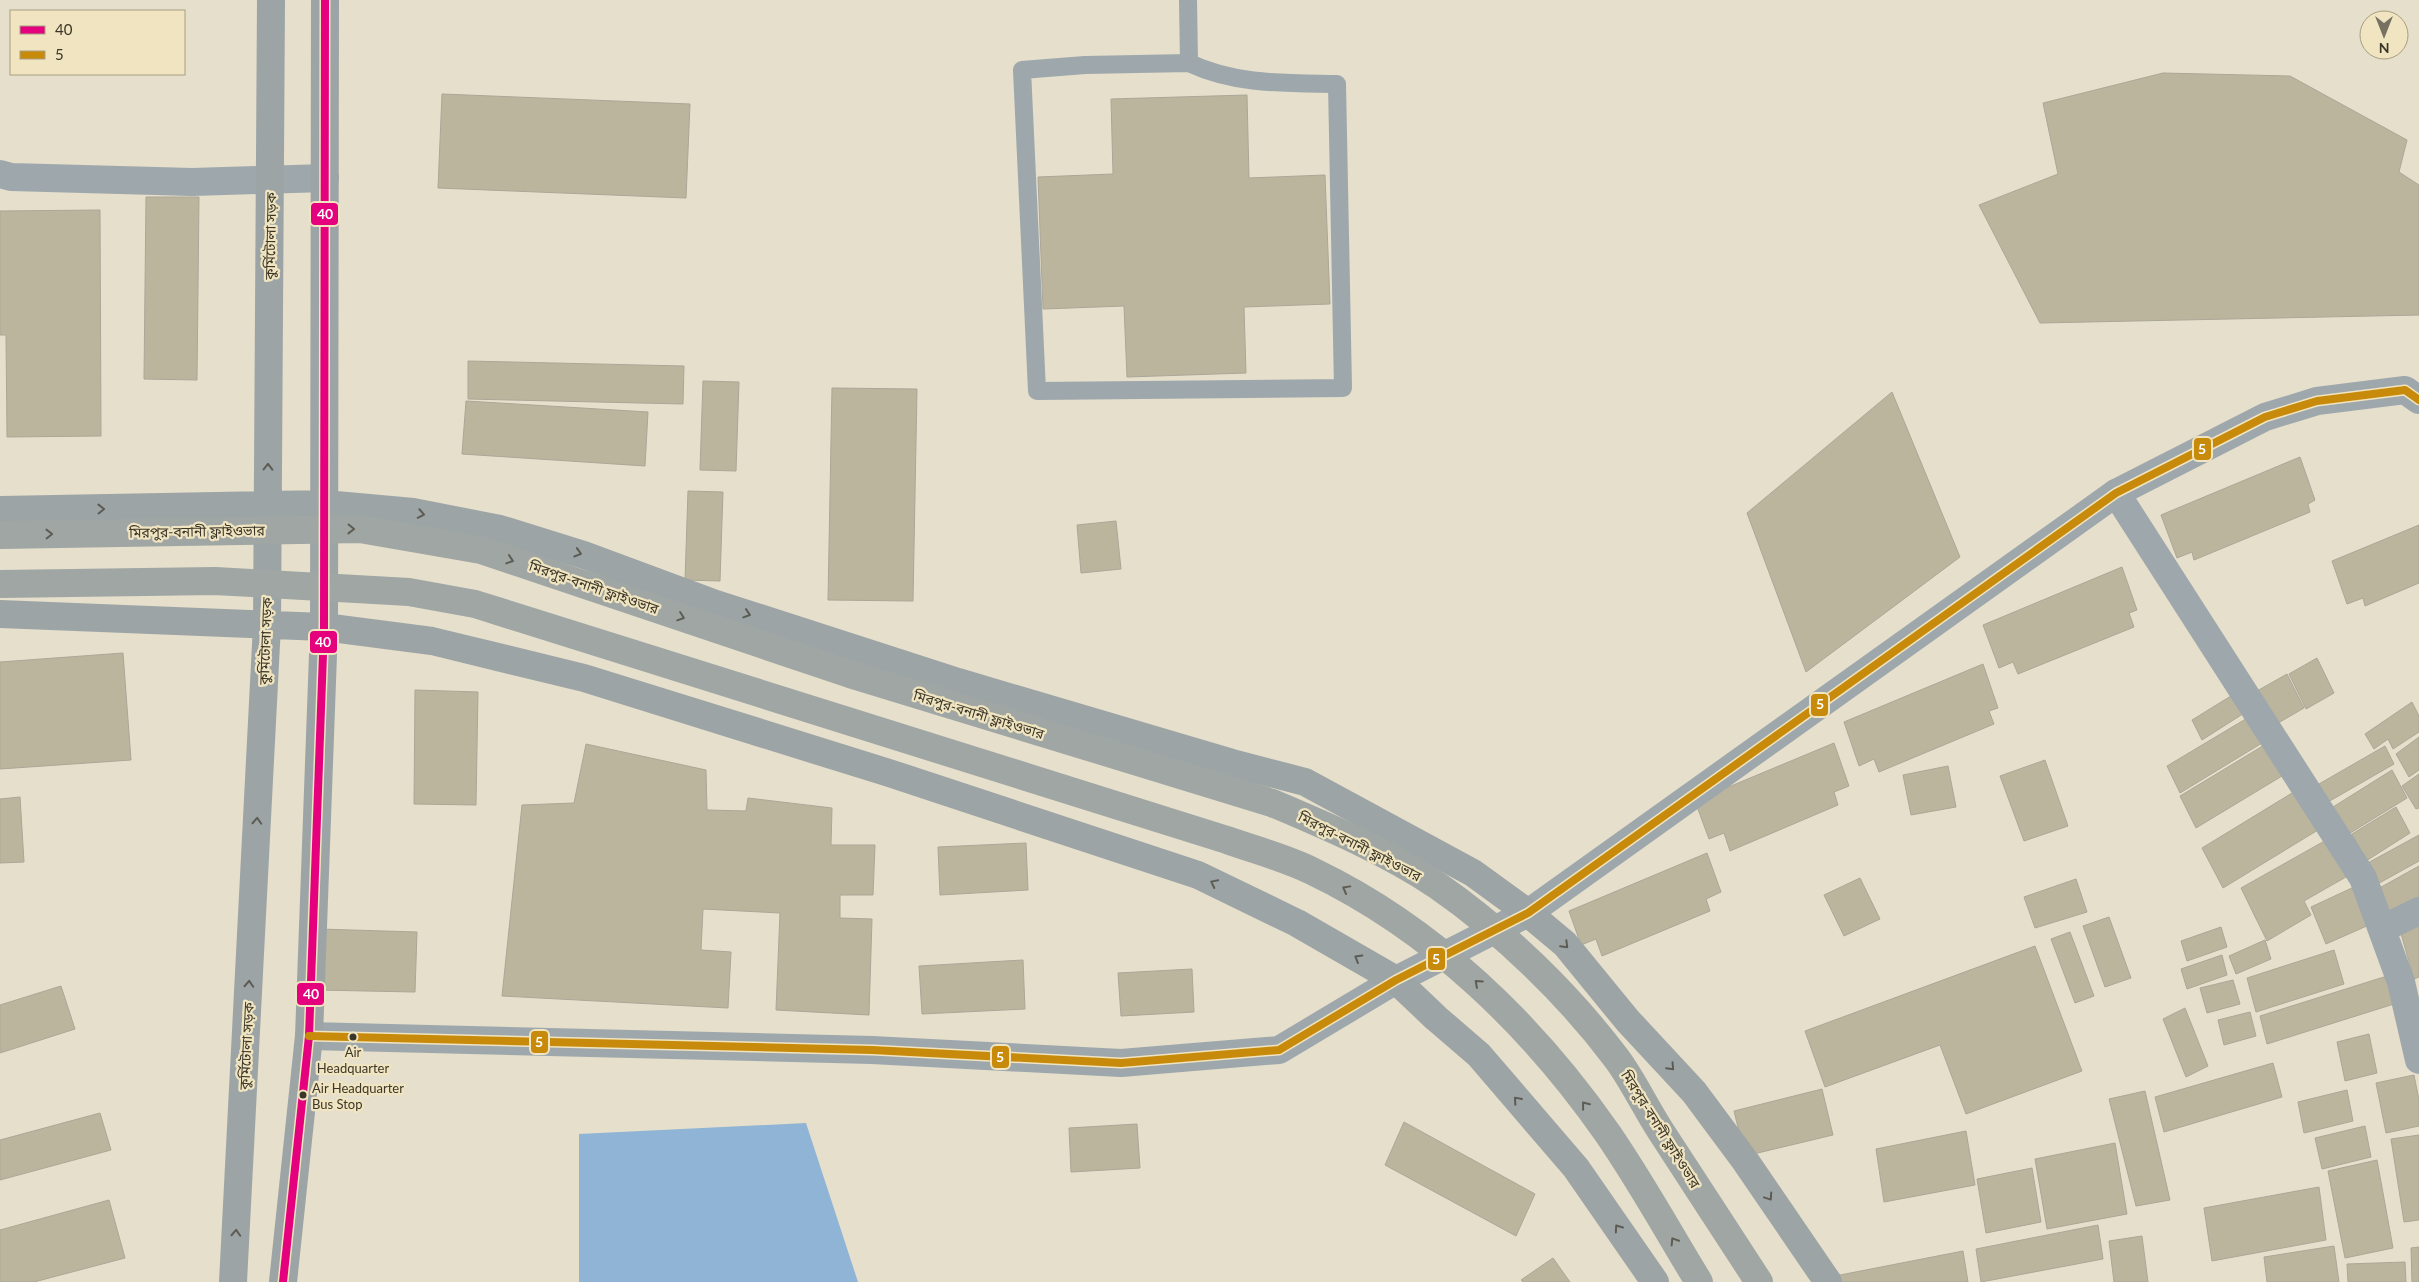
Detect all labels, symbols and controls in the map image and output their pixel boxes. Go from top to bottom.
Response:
legend [10,10,185,75]
north arrow [2359,10,2409,60]
text: 40 [55,20,73,38]
text: N [2379,40,2389,57]
text: 5 [55,45,64,63]
street label: কুর্মিটোলা সড়ক [261,191,280,281]
line badge: 40 [310,202,339,226]
text: 40 [317,205,333,222]
line badge: 5 [2193,437,2212,461]
text: 5 [2198,440,2206,457]
one-way arrow [263,462,273,470]
one-way arrow [98,504,105,514]
one-way arrow [416,508,425,518]
street label: মিরপুর-বনানী ফ্লাইওভার [128,521,266,542]
one-way arrow [347,524,355,535]
one-way arrow [45,529,53,539]
one-way arrow [573,547,582,557]
one-way arrow [506,554,514,564]
street label: মিরপুর-বনানী ফ্লাইওভার [526,557,662,618]
street label: কুর্মিটোলা সড়ক [255,596,276,686]
one-way arrow [743,608,751,618]
one-way arrow [676,611,685,621]
line badge: 40 [309,630,338,654]
text: 40 [315,633,331,650]
street label: মিরপুর-বনানী ফ্লাইওভার [910,686,1047,743]
line badge: 5 [1810,693,1829,717]
text: 5 [1816,695,1824,712]
street label: মিরপুর-বনানী ফ্লাইওভার [1294,807,1425,886]
one-way arrow [252,817,262,825]
one-way arrow [1210,879,1219,889]
one-way arrow [1342,885,1351,895]
one-way arrow [1559,939,1568,948]
line badge: 5 [1427,947,1446,971]
text: 5 [1432,950,1440,967]
one-way arrow [1354,954,1363,964]
one-way arrow [244,979,255,987]
one-way arrow [1474,980,1483,989]
line badge: 40 [296,982,325,1006]
text: 40 [303,985,319,1002]
street label: কুর্মিটোলা সড়ক [235,1001,258,1091]
line badge: 5 [530,1030,549,1054]
marker: Air Headquarter [348,1032,358,1042]
text: 5 [535,1033,543,1050]
place label: Air Headquarter [317,1044,389,1076]
line badge: 5 [991,1045,1010,1069]
text: 5 [996,1048,1004,1065]
one-way arrow [1665,1062,1674,1071]
street label: মিরপুর-বনানী ফ্লাইওভার [1616,1066,1704,1192]
place label: Air Headquarter Bus Stop [312,1080,404,1112]
marker: Air Headquarter Bus Stop [298,1090,308,1100]
one-way arrow [1515,1097,1523,1106]
one-way arrow [1582,1102,1590,1111]
one-way arrow [1763,1191,1772,1200]
one-way arrow [1615,1224,1624,1234]
one-way arrow [231,1229,241,1237]
one-way arrow [1670,1237,1680,1246]

